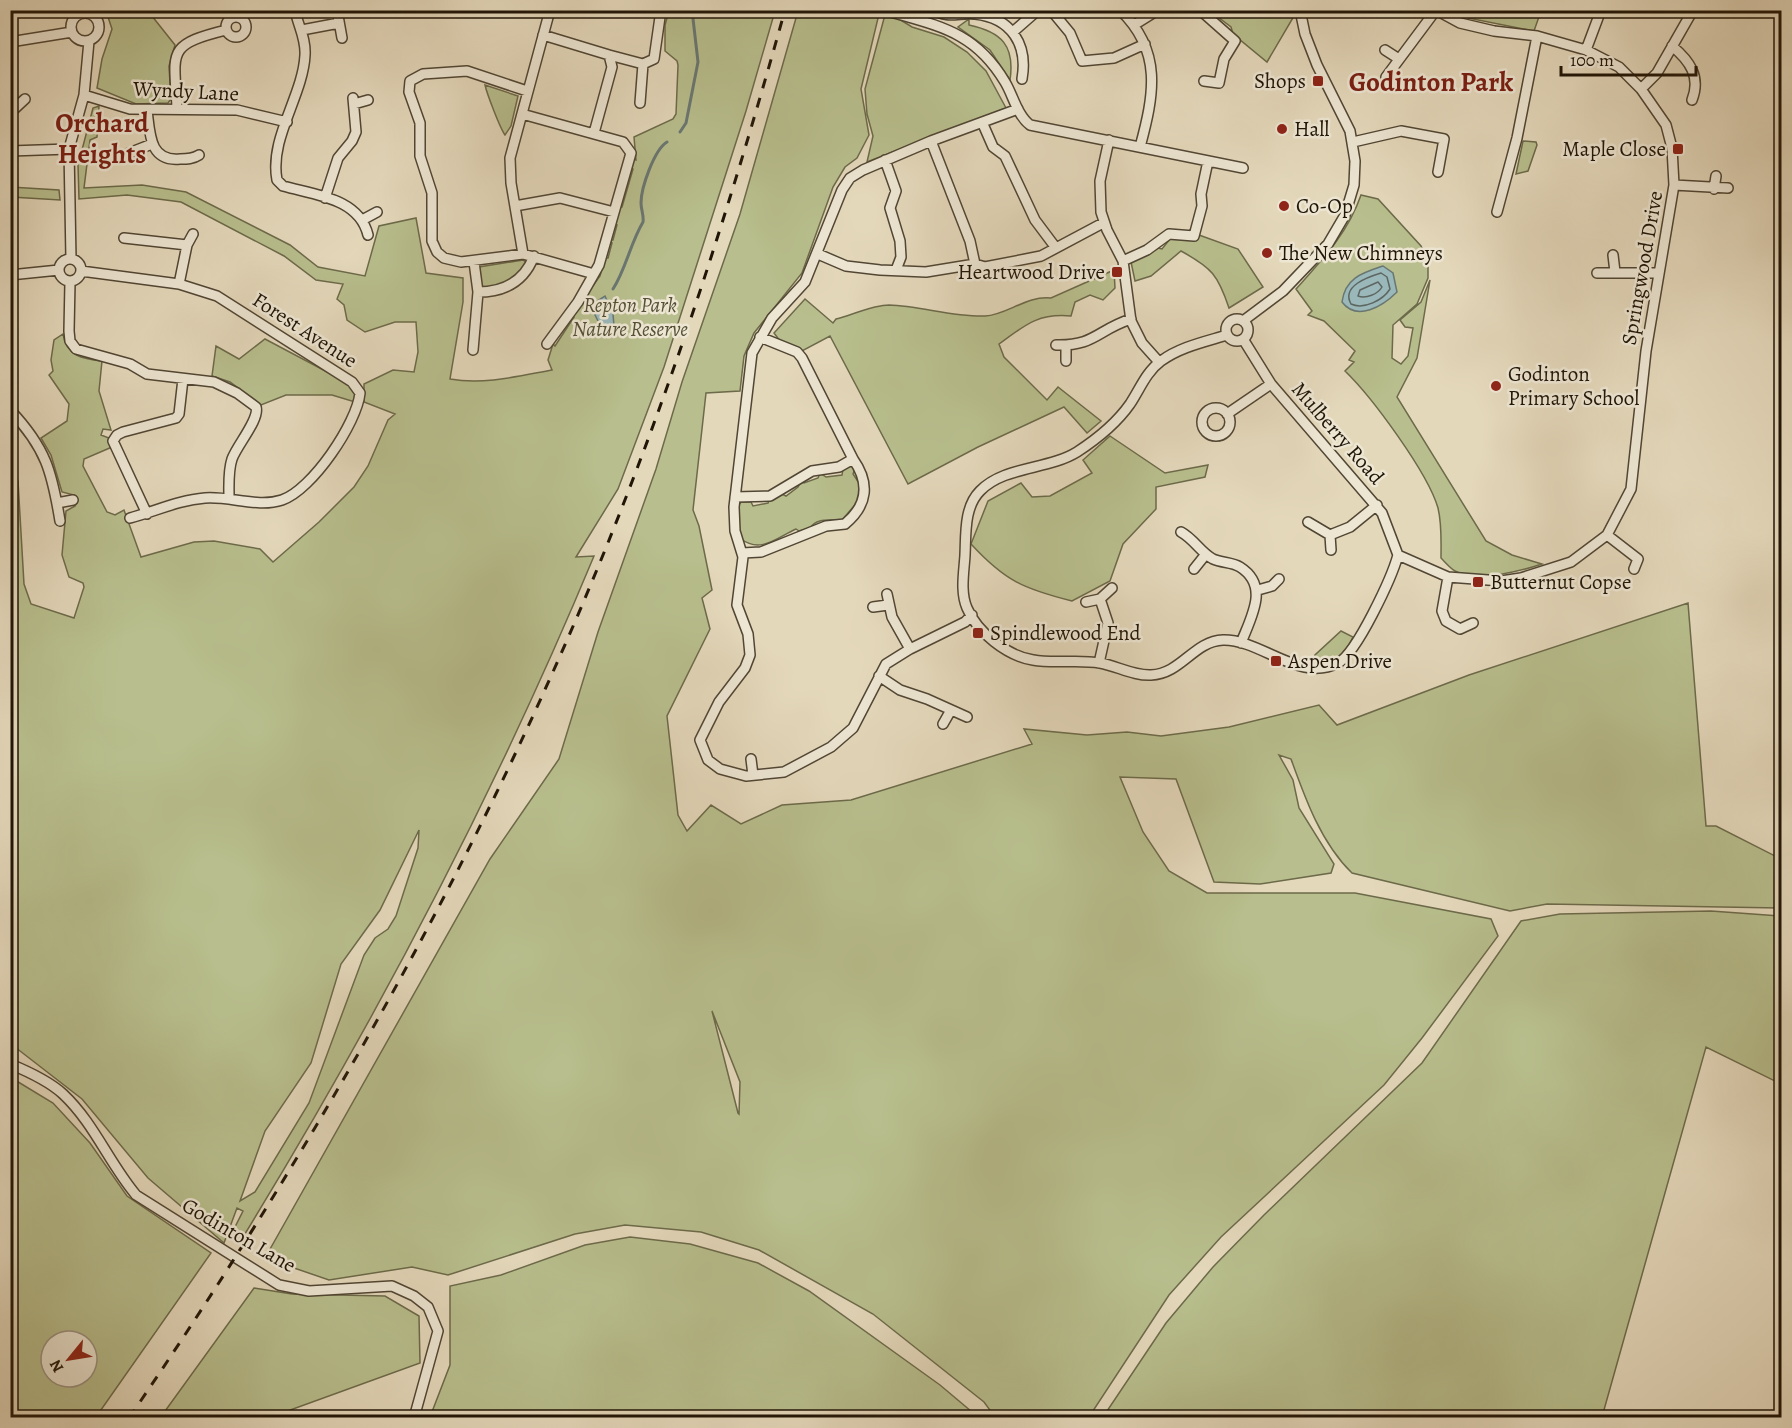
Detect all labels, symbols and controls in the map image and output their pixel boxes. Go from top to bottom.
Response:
scale bar [1561,39,1696,77]
text: 100 m [1570,48,1614,72]
district label: Godinton Park [1349,64,1513,100]
place label: Shops [1254,67,1306,95]
street label: Wyndy Lane [131,74,240,108]
marker: Shops [1311,74,1325,88]
district label: Orchard Heights [55,105,149,172]
place label: Hall [1294,115,1329,143]
marker: Hall [1275,122,1289,136]
place label: Maple Close [1562,135,1666,163]
marker: Maple Close [1671,142,1685,156]
street label: Springwood Drive [1615,189,1669,347]
place label: Co-Op [1296,192,1353,220]
marker: Co-Op [1277,199,1291,213]
place label: The New Chimneys [1279,239,1443,267]
marker: The New Chimneys [1260,246,1274,260]
place label: Heartwood Drive [957,258,1105,286]
marker: Heartwood Drive [1110,265,1124,279]
street label: Forest Avenue [247,286,363,374]
park label: Repton Park Nature Reserve [572,291,688,343]
place label: Godinton Primary School [1508,360,1639,412]
street label: Mulberry Road [1286,376,1391,491]
marker: Godinton Primary School [1489,379,1503,393]
place label: Butternut Copse [1490,568,1631,596]
marker: Butternut Copse [1471,575,1485,589]
place label: Spindlewood End [990,619,1142,647]
marker: Spindlewood End [971,626,985,640]
place label: Aspen Drive [1287,647,1392,675]
marker: Aspen Drive [1269,654,1283,668]
street label: Godinton Lane [177,1191,301,1279]
north arrow [39,1329,99,1389]
text: N [44,1355,69,1377]

